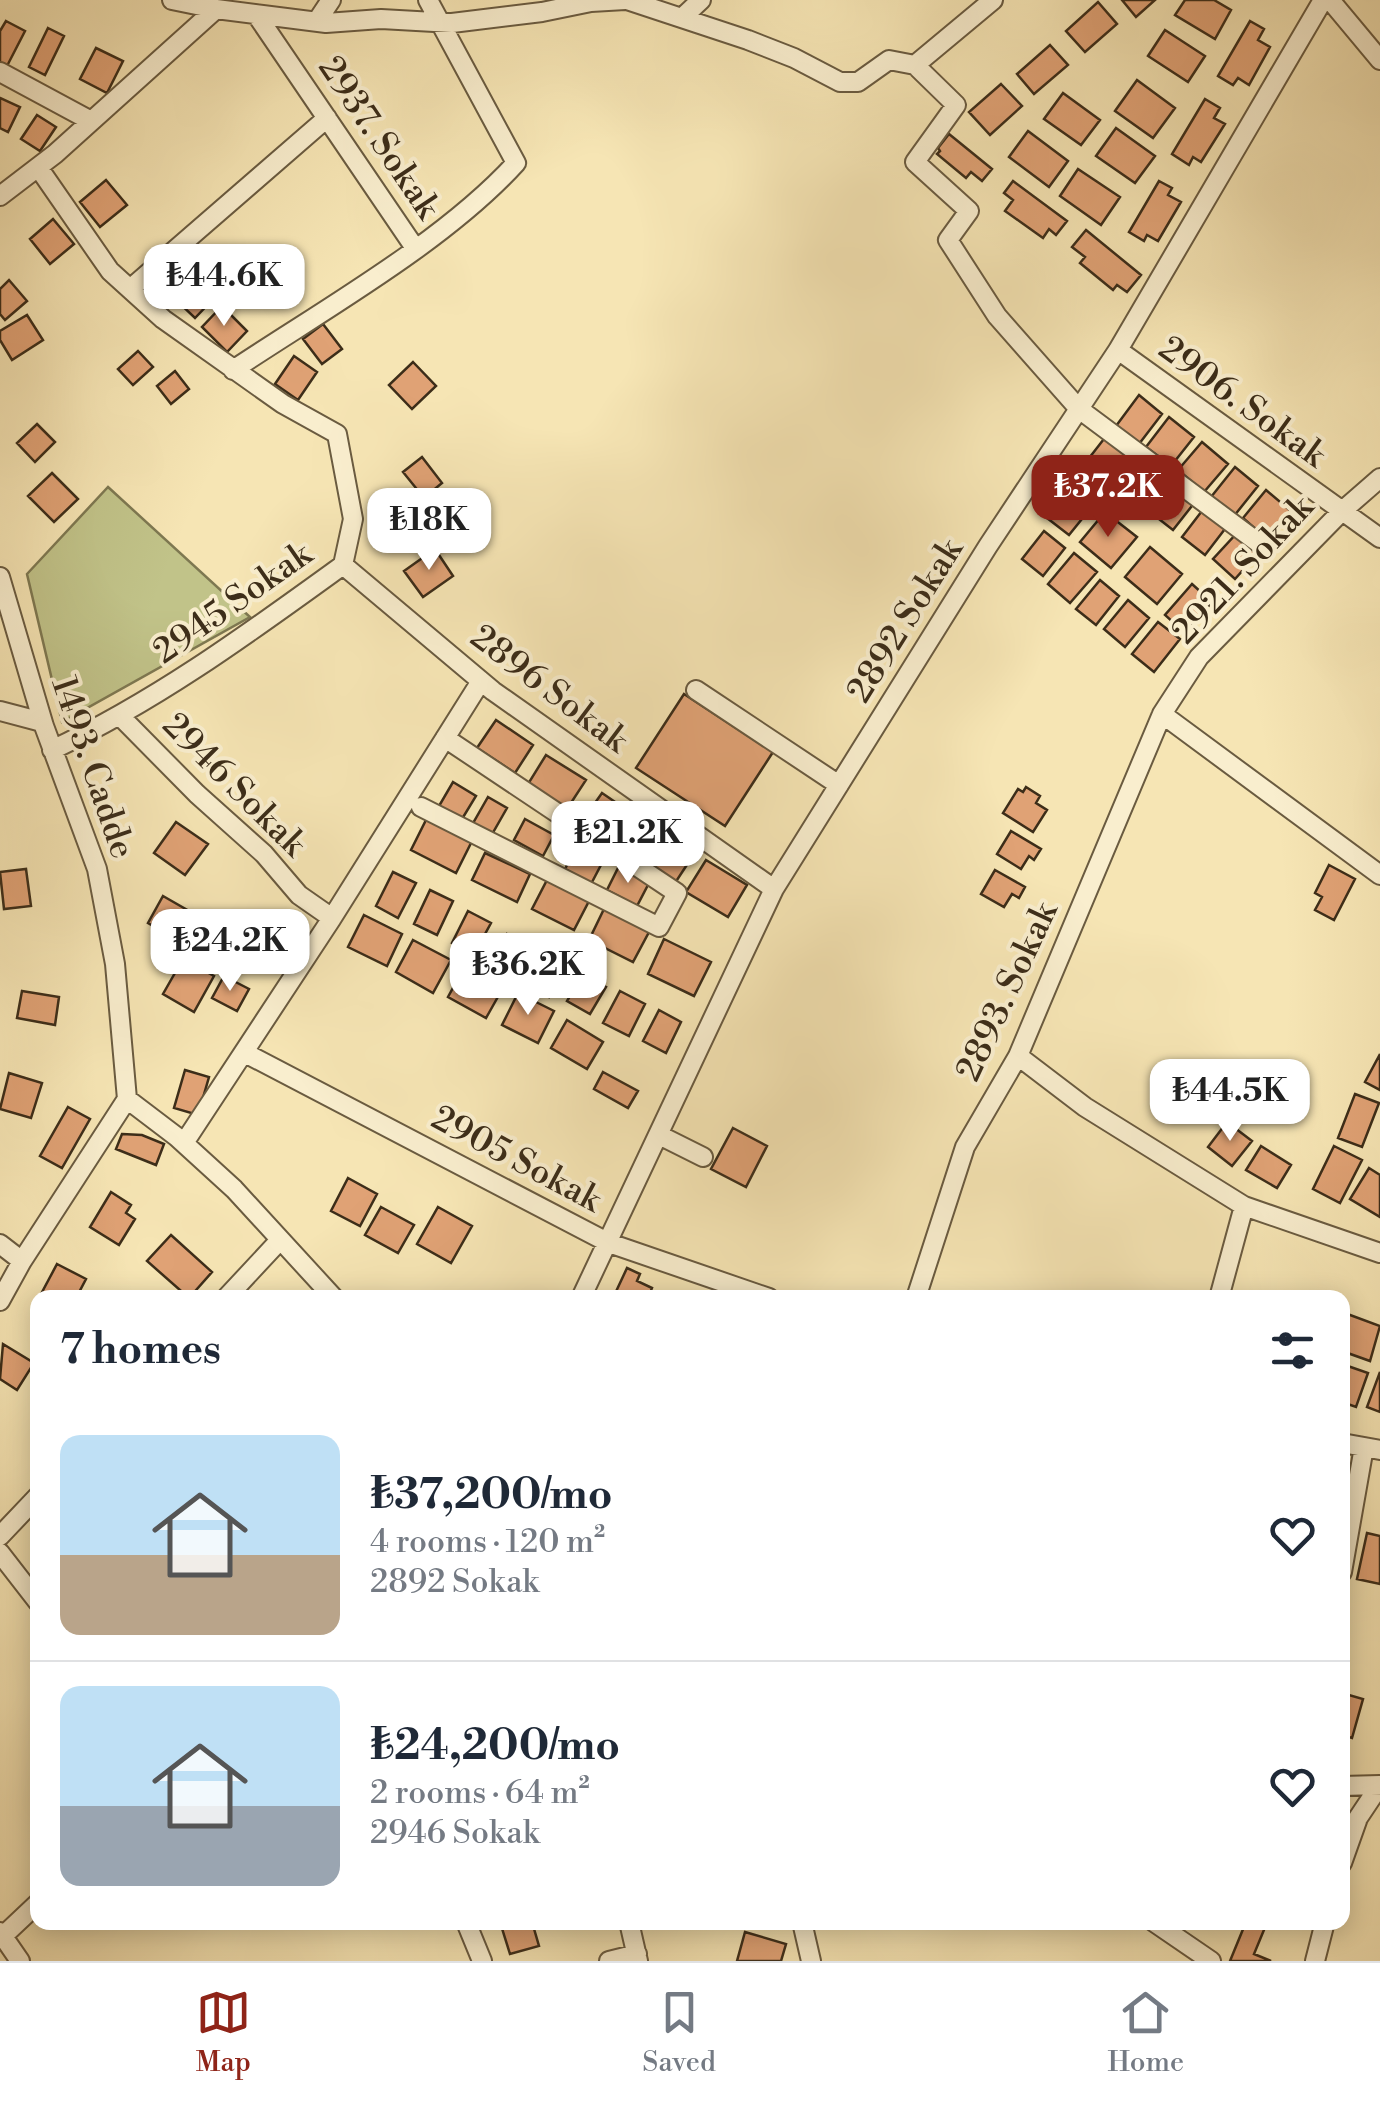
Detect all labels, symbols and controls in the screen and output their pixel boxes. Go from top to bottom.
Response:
street label: 2937. Sokak [309,48,450,229]
pin: ₺44.6K [143,244,305,329]
text: ₺44.6K [166,256,282,296]
street label: 2906. Sokak [1150,327,1335,478]
pin: ₺37.2K [1027,455,1189,540]
text: ₺37.2K [1054,467,1163,507]
street label: 2921. Sokak [1163,486,1324,653]
pin: ₺18K [370,488,488,573]
text: ₺18K [389,500,469,540]
street label: 2892 Sokak [838,530,973,711]
street label: 2945 Sokak [145,532,322,673]
street label: 2896 Sokak [462,616,638,763]
street label: 1493. Cadde [41,671,144,864]
street label: 2946 Sokak [153,704,316,867]
pin: ₺21.2K [547,801,709,886]
text: ₺21.2K [573,813,683,853]
street label: 2893. Sokak [947,894,1068,1088]
pin: ₺24.2K [149,909,311,994]
text: ₺24.2K [173,921,287,961]
pin: ₺36.2K [447,933,609,1018]
text: ₺36.2K [472,945,584,985]
pin: ₺44.5K [1149,1059,1311,1144]
text: ₺44.5K [1172,1071,1288,1111]
street label: 2905 Sokak [424,1097,610,1223]
icon: filters [1265,1323,1320,1378]
text: 7 homes [60,1324,221,1377]
text: ₺37,200/mo [370,1469,612,1522]
icon: home [140,1475,260,1595]
icon: heart [1265,1508,1320,1563]
text: 4 rooms · 120 m² [370,1522,605,1562]
text: 2892 Sokak [370,1562,539,1602]
text: ₺24,200/mo [370,1720,620,1773]
icon: home [140,1726,260,1846]
icon: heart [1265,1759,1320,1814]
text: 2 rooms · 64 m² [370,1773,590,1813]
text: 2946 Sokak [370,1813,540,1853]
tab: Map [196,1985,251,2080]
tab: Saved [642,1985,716,2080]
tab: Home [1107,1985,1184,2080]

